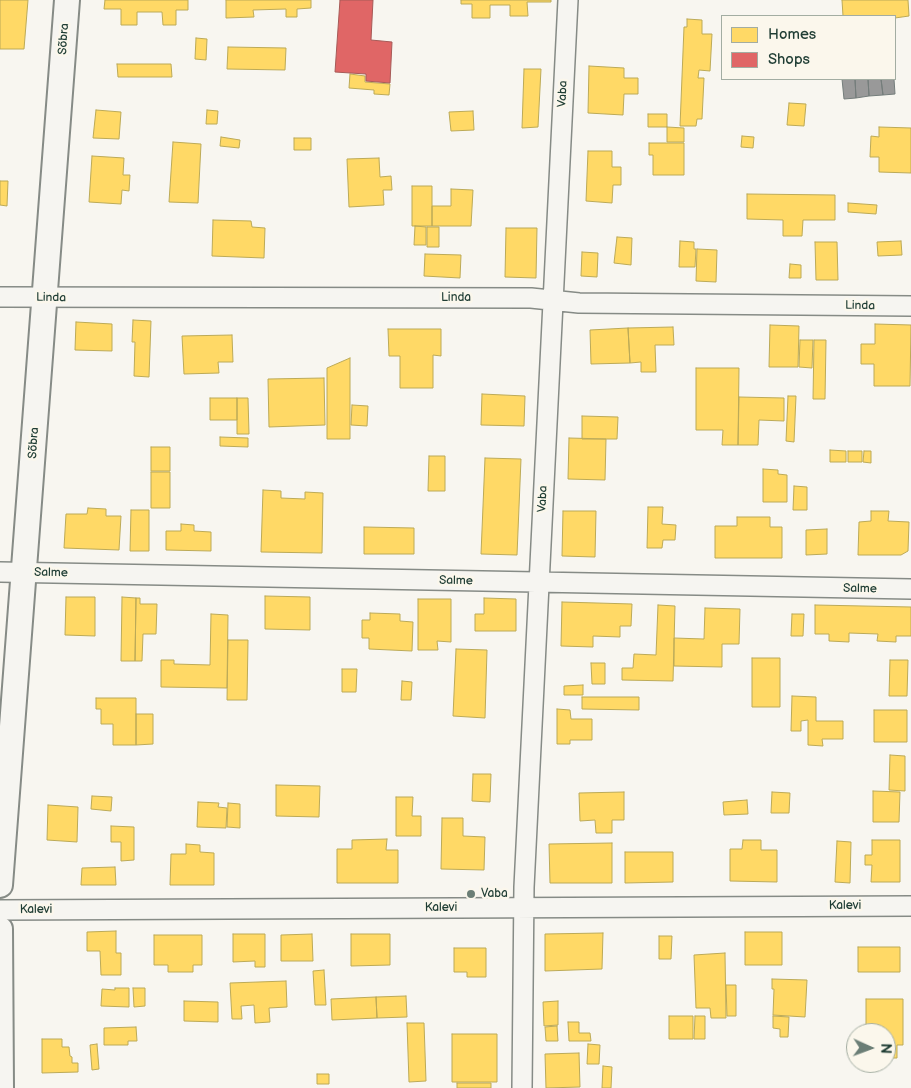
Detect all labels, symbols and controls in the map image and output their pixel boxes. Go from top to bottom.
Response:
legend [721,15,896,80]
street label: Sõbra [56,23,72,55]
text: Homes [768,25,816,44]
text: Shops [768,50,810,69]
street label: Vaba [555,80,571,108]
street label: Linda [36,291,66,305]
street label: Linda [441,291,471,305]
street label: Linda [845,299,875,313]
street label: Sõbra [26,427,42,459]
street label: Vaba [535,485,551,513]
street label: Salme [34,566,68,580]
street label: Salme [439,574,473,588]
street label: Salme [843,582,877,596]
place label: Vaba [481,887,508,901]
marker: Vaba [465,888,477,900]
street label: Kalevi [829,899,861,913]
street label: Kalevi [425,901,457,915]
street label: Kalevi [20,903,52,917]
north arrow [846,1023,896,1073]
text: N [877,1043,894,1054]

